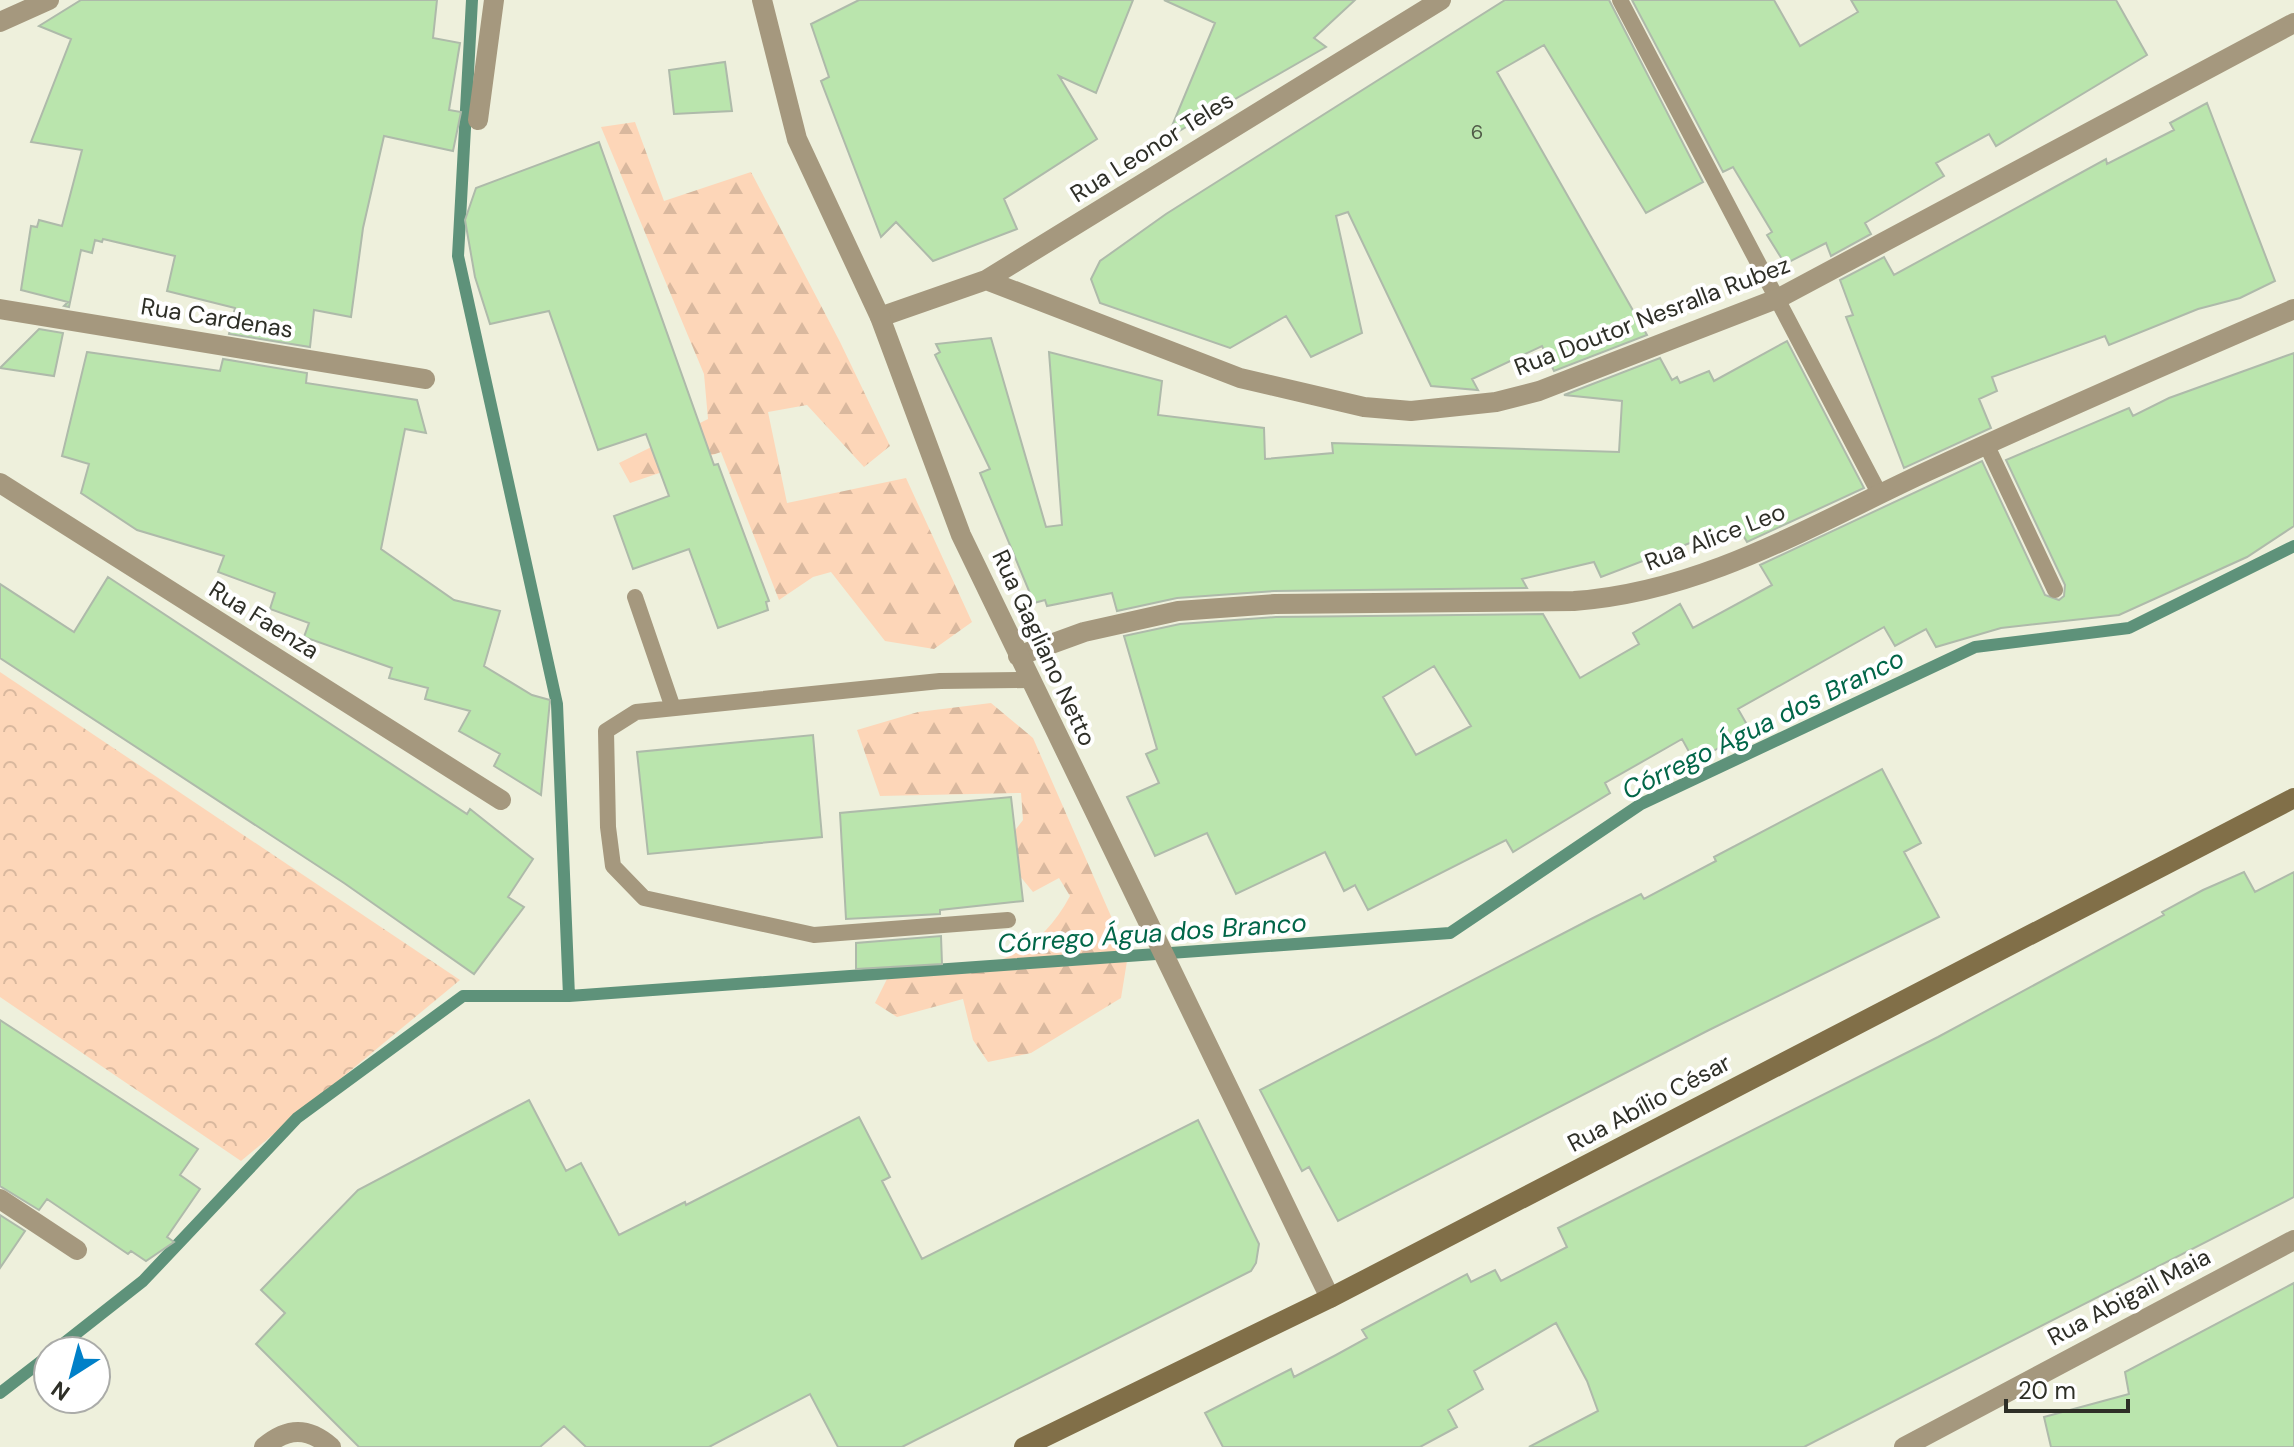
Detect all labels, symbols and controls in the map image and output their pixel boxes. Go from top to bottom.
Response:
street label: Rua Leonor Teles [1064,84,1239,209]
house number: 6 [1471,119,1483,145]
street label: Rua Doutor Nesralla Rubez [1510,249,1794,382]
street label: Rua Cardenas [139,290,295,345]
street label: Rua Alice Leo [1640,495,1790,578]
street label: Rua Gagliano Netto [985,545,1104,751]
street label: Rua Faenza [203,574,325,666]
water label: Córrego Água dos Branco [1616,641,1910,807]
water label: Córrego Água dos Branco [996,905,1308,961]
street label: Rua Abílio César [1562,1046,1736,1159]
street label: Rua Abigail Maia [2042,1241,2216,1353]
north arrow [32,1335,112,1415]
scale bar [2006,1363,2128,1413]
text: N [46,1374,76,1407]
text: 20 m [2018,1375,2076,1406]

